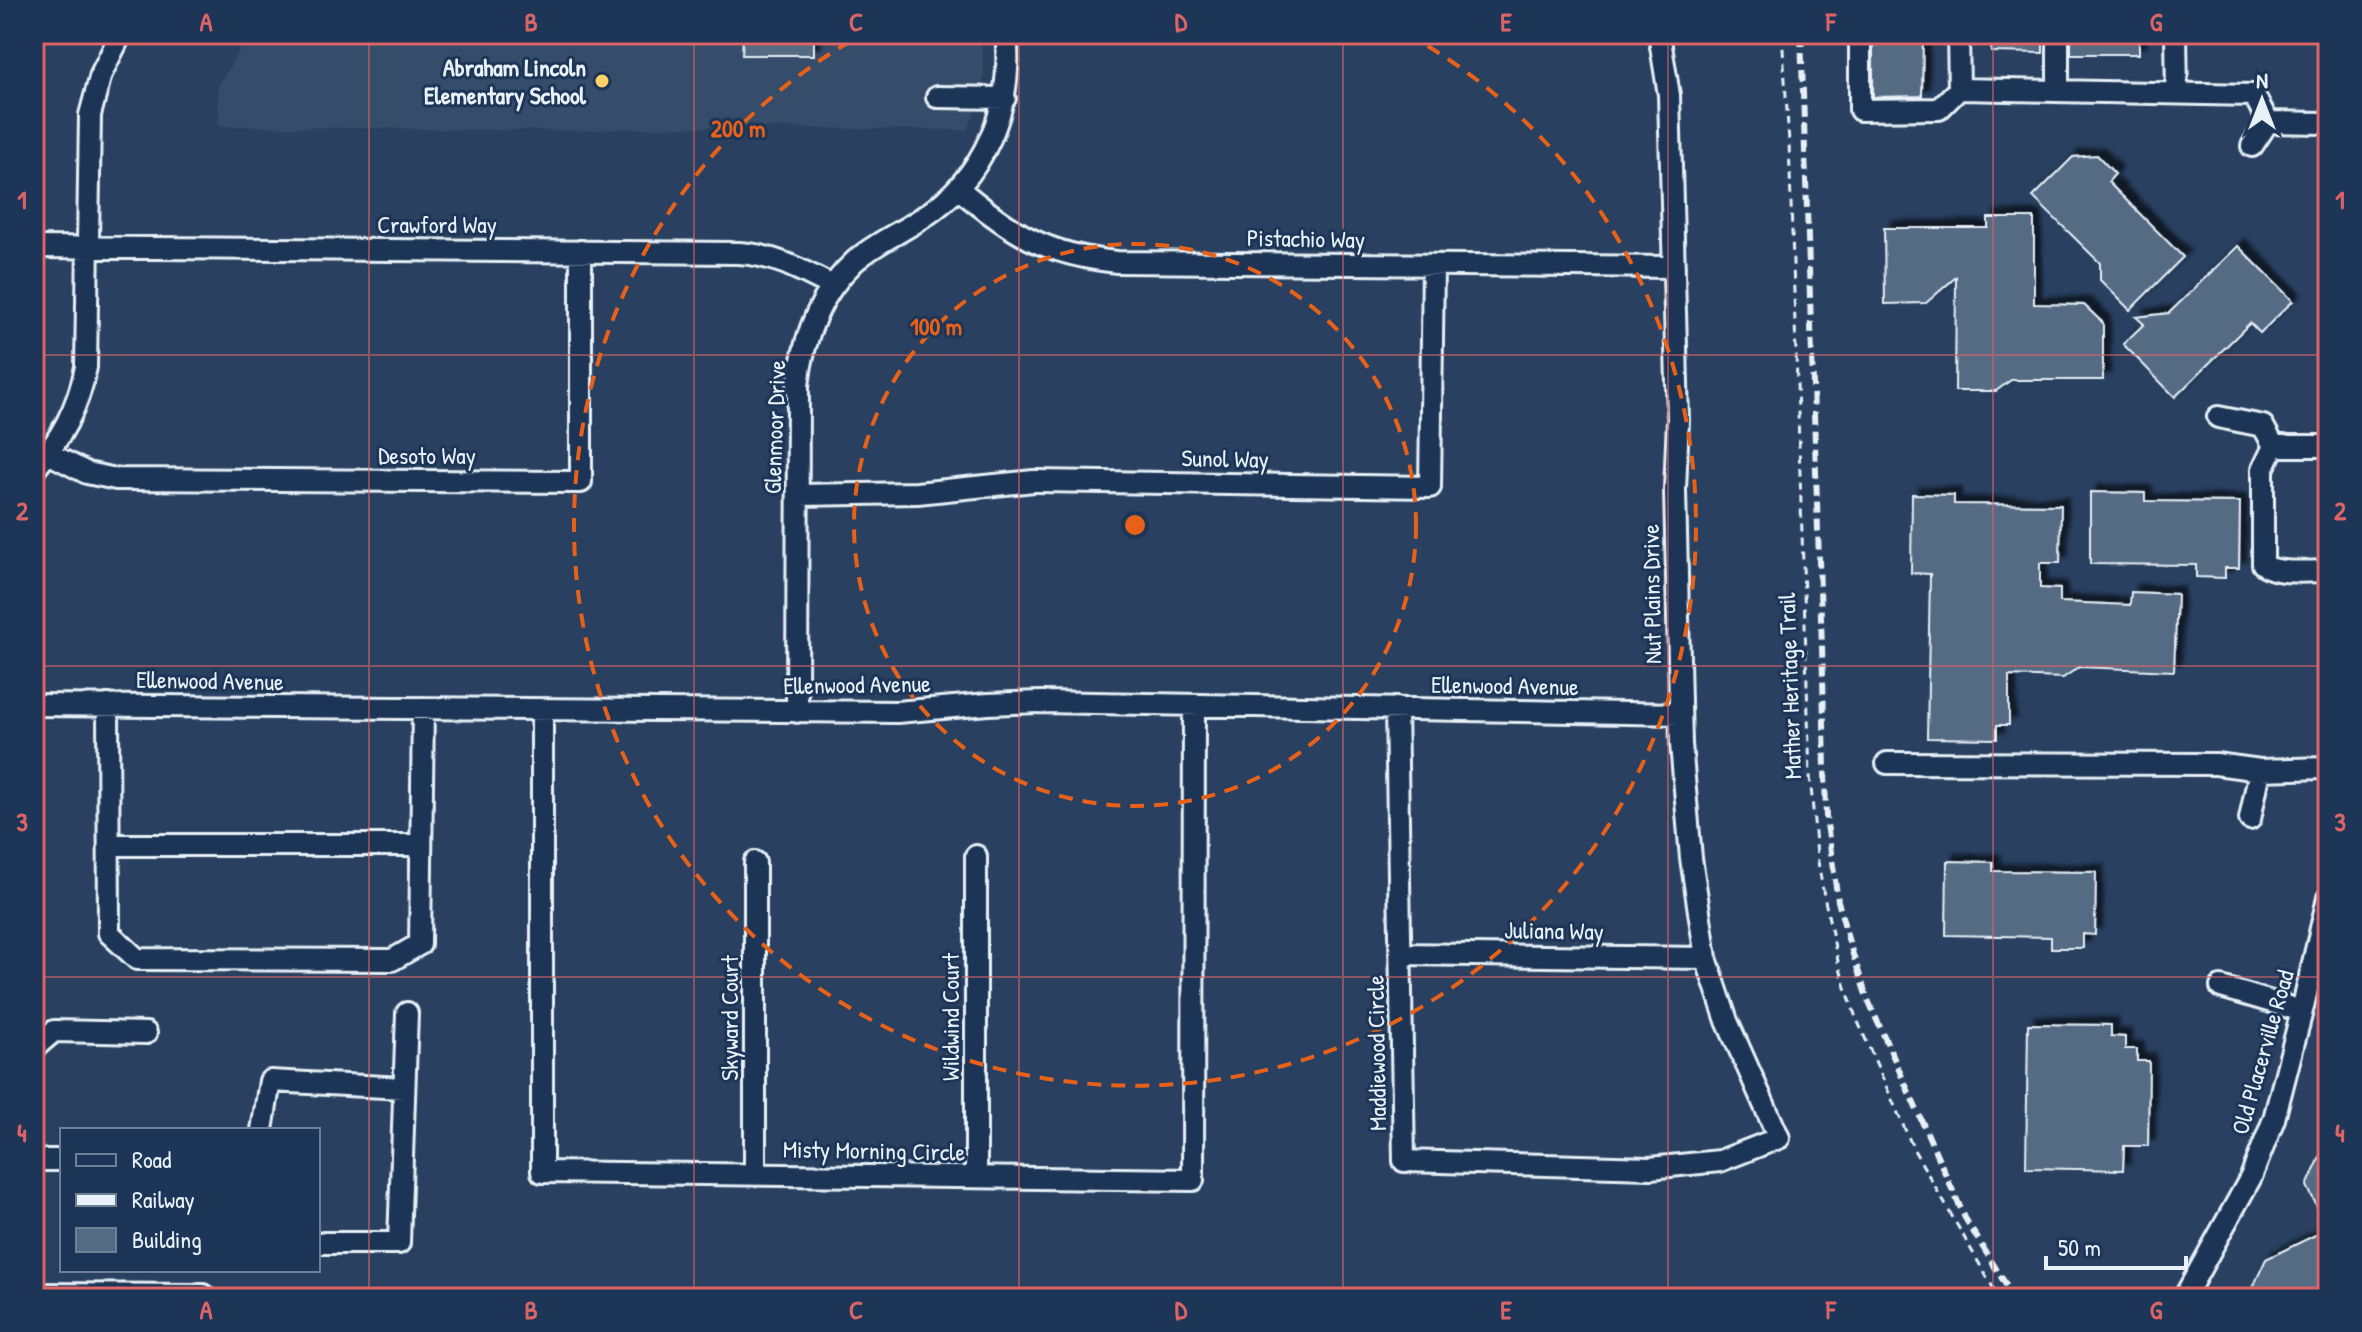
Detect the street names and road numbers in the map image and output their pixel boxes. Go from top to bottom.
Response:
street label: Crawford Way [377,208,497,240]
street label: Pistachio Way [1247,221,1365,255]
street label: Glenmoor Drive [756,359,792,494]
street label: Desoto Way [378,439,476,471]
street label: Sunol Way [1181,441,1269,475]
street label: Nut Plains Drive [1634,523,1668,664]
street label: Mather Heritage Trail [1770,591,1808,780]
street label: Ellenwood Avenue [136,663,284,697]
street label: Ellenwood Avenue [783,667,931,701]
street label: Ellenwood Avenue [1431,668,1579,702]
street label: Juliana Way [1504,913,1604,947]
street label: Wildwind Court [934,952,966,1081]
street label: Skyward Court [713,954,745,1081]
street label: Old Placerville Road [2223,966,2301,1138]
street label: Maddiewood Circle [1359,974,1393,1131]
street label: Misty Morning Circle [783,1132,966,1168]

